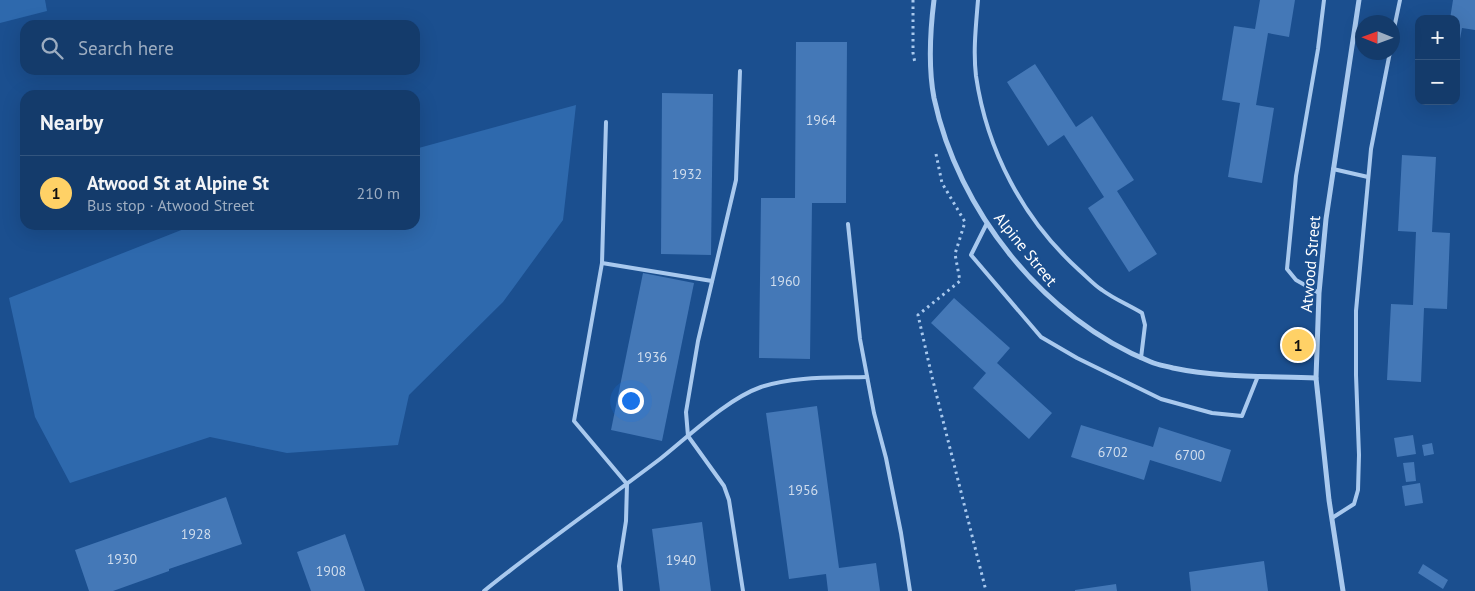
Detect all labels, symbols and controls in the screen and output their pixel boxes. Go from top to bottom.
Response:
north arrow [1355,15,1400,60]
map controls [1415,15,1460,105]
button: + [1415,15,1460,60]
search box [20,20,420,75]
icon: search [38,34,66,62]
text: Search here [78,36,174,60]
button: − [1415,60,1460,105]
text: Nearby [40,109,103,136]
house number: 1964 [806,111,837,129]
house number: 1932 [672,165,702,183]
text: Atwood St at Alpine St [87,171,269,195]
text: 1 [51,183,61,203]
text: 210 m [357,183,400,203]
text: Bus stop · Atwood Street [87,195,255,215]
street label: Alpine Street [990,208,1062,290]
street label: Atwood Street [1296,214,1324,313]
house number: 1960 [770,272,801,290]
pin: 1 [1282,326,1314,364]
house number: 1936 [637,348,667,366]
your location [618,388,644,414]
house number: 6702 [1098,443,1128,461]
house number: 6700 [1175,446,1206,464]
house number: 1956 [788,481,818,499]
house number: 1928 [181,525,211,543]
house number: 1930 [107,550,138,568]
house number: 1940 [666,551,697,569]
house number: 1908 [316,562,346,580]

